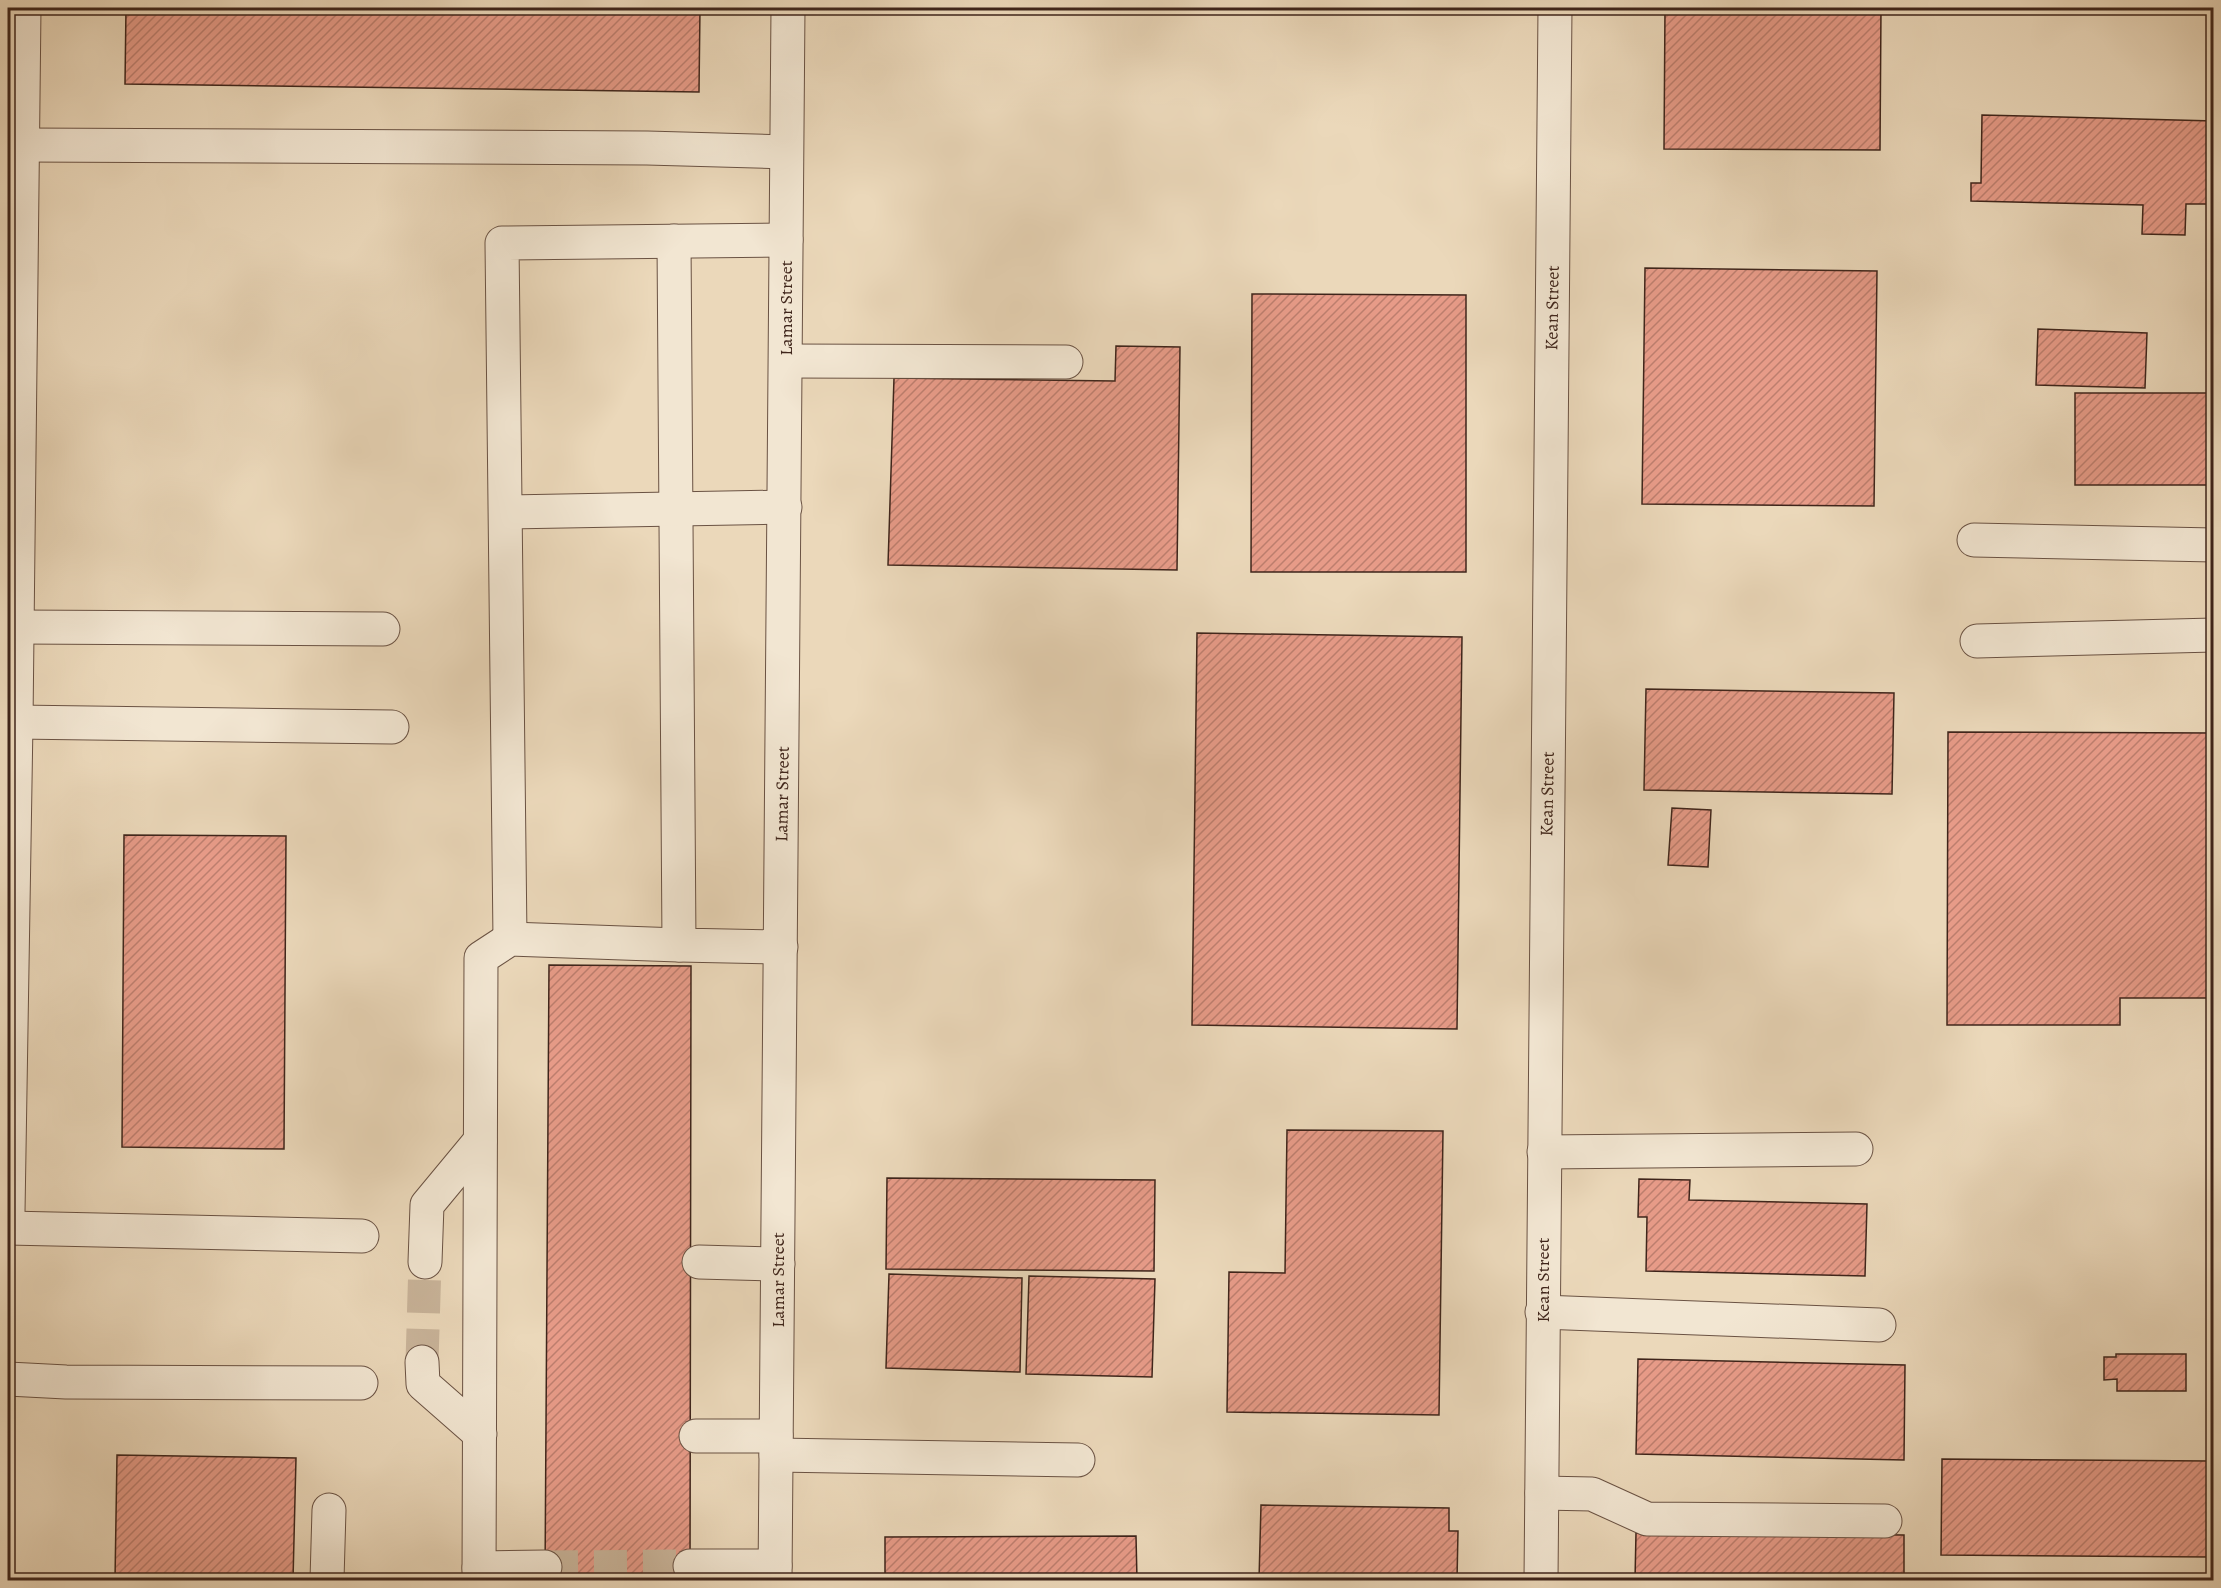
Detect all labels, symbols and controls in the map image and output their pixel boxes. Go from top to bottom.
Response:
street label: Lamar Street [774,260,798,356]
street label: Kean Street [1539,265,1565,351]
street label: Lamar Street [769,746,795,842]
street label: Kean Street [1534,751,1560,837]
street label: Lamar Street [766,1232,790,1328]
street label: Kean Street [1531,1237,1555,1322]

